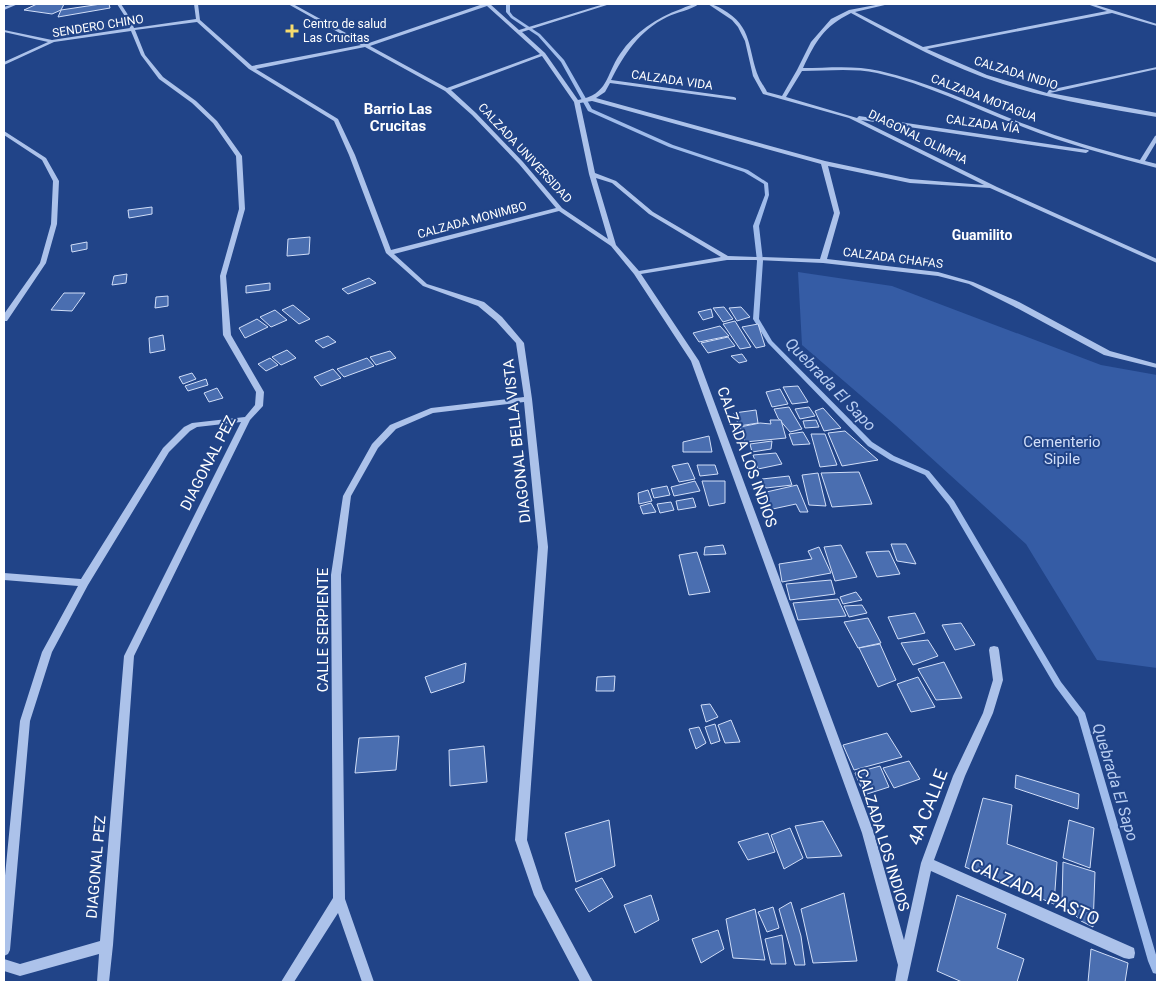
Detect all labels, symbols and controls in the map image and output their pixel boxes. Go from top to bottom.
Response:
street label: SENDERO CHINO [51,12,145,40]
place label: Centro de salud Las Crucitas [303,17,387,45]
marker: Centro de salud Las Crucitas [285,24,299,38]
street label: CALZADA INDIO [972,54,1060,92]
street label: CALZADA VIDA [630,67,714,93]
street label: CALZADA MOTAGUA [929,71,1039,125]
district label: Barrio Las Crucitas [364,100,433,135]
street label: CALZADA UNIVERSIDAD [475,100,575,206]
street label: DIAGONAL OLIMPIA [866,107,970,167]
street label: CALZADA VÍA [945,111,1021,136]
street label: CALZADA MONIMBO [416,199,528,241]
district label: Guamilito [952,227,1012,243]
street label: CALZADA CHAFAS [842,245,944,271]
water label: Quebrada El Sapo [781,334,880,435]
street label: DIAGONAL BELLA VISTA [499,358,535,524]
street label: CALZADA LOS INDIOS [713,384,781,530]
street label: DIAGONAL PEZ [176,413,240,513]
park label: Cementerio Sipile [1023,433,1101,468]
street label: CALLE SERPIENTE [314,567,332,692]
water label: Quebrada El Sapo [1089,721,1143,844]
street label: 4A CALLE [904,766,952,848]
street label: CALZADA LOS INDIOS [853,767,913,914]
street label: DIAGONAL PEZ [83,815,109,919]
street label: CALZADA PASTO [967,854,1103,929]

